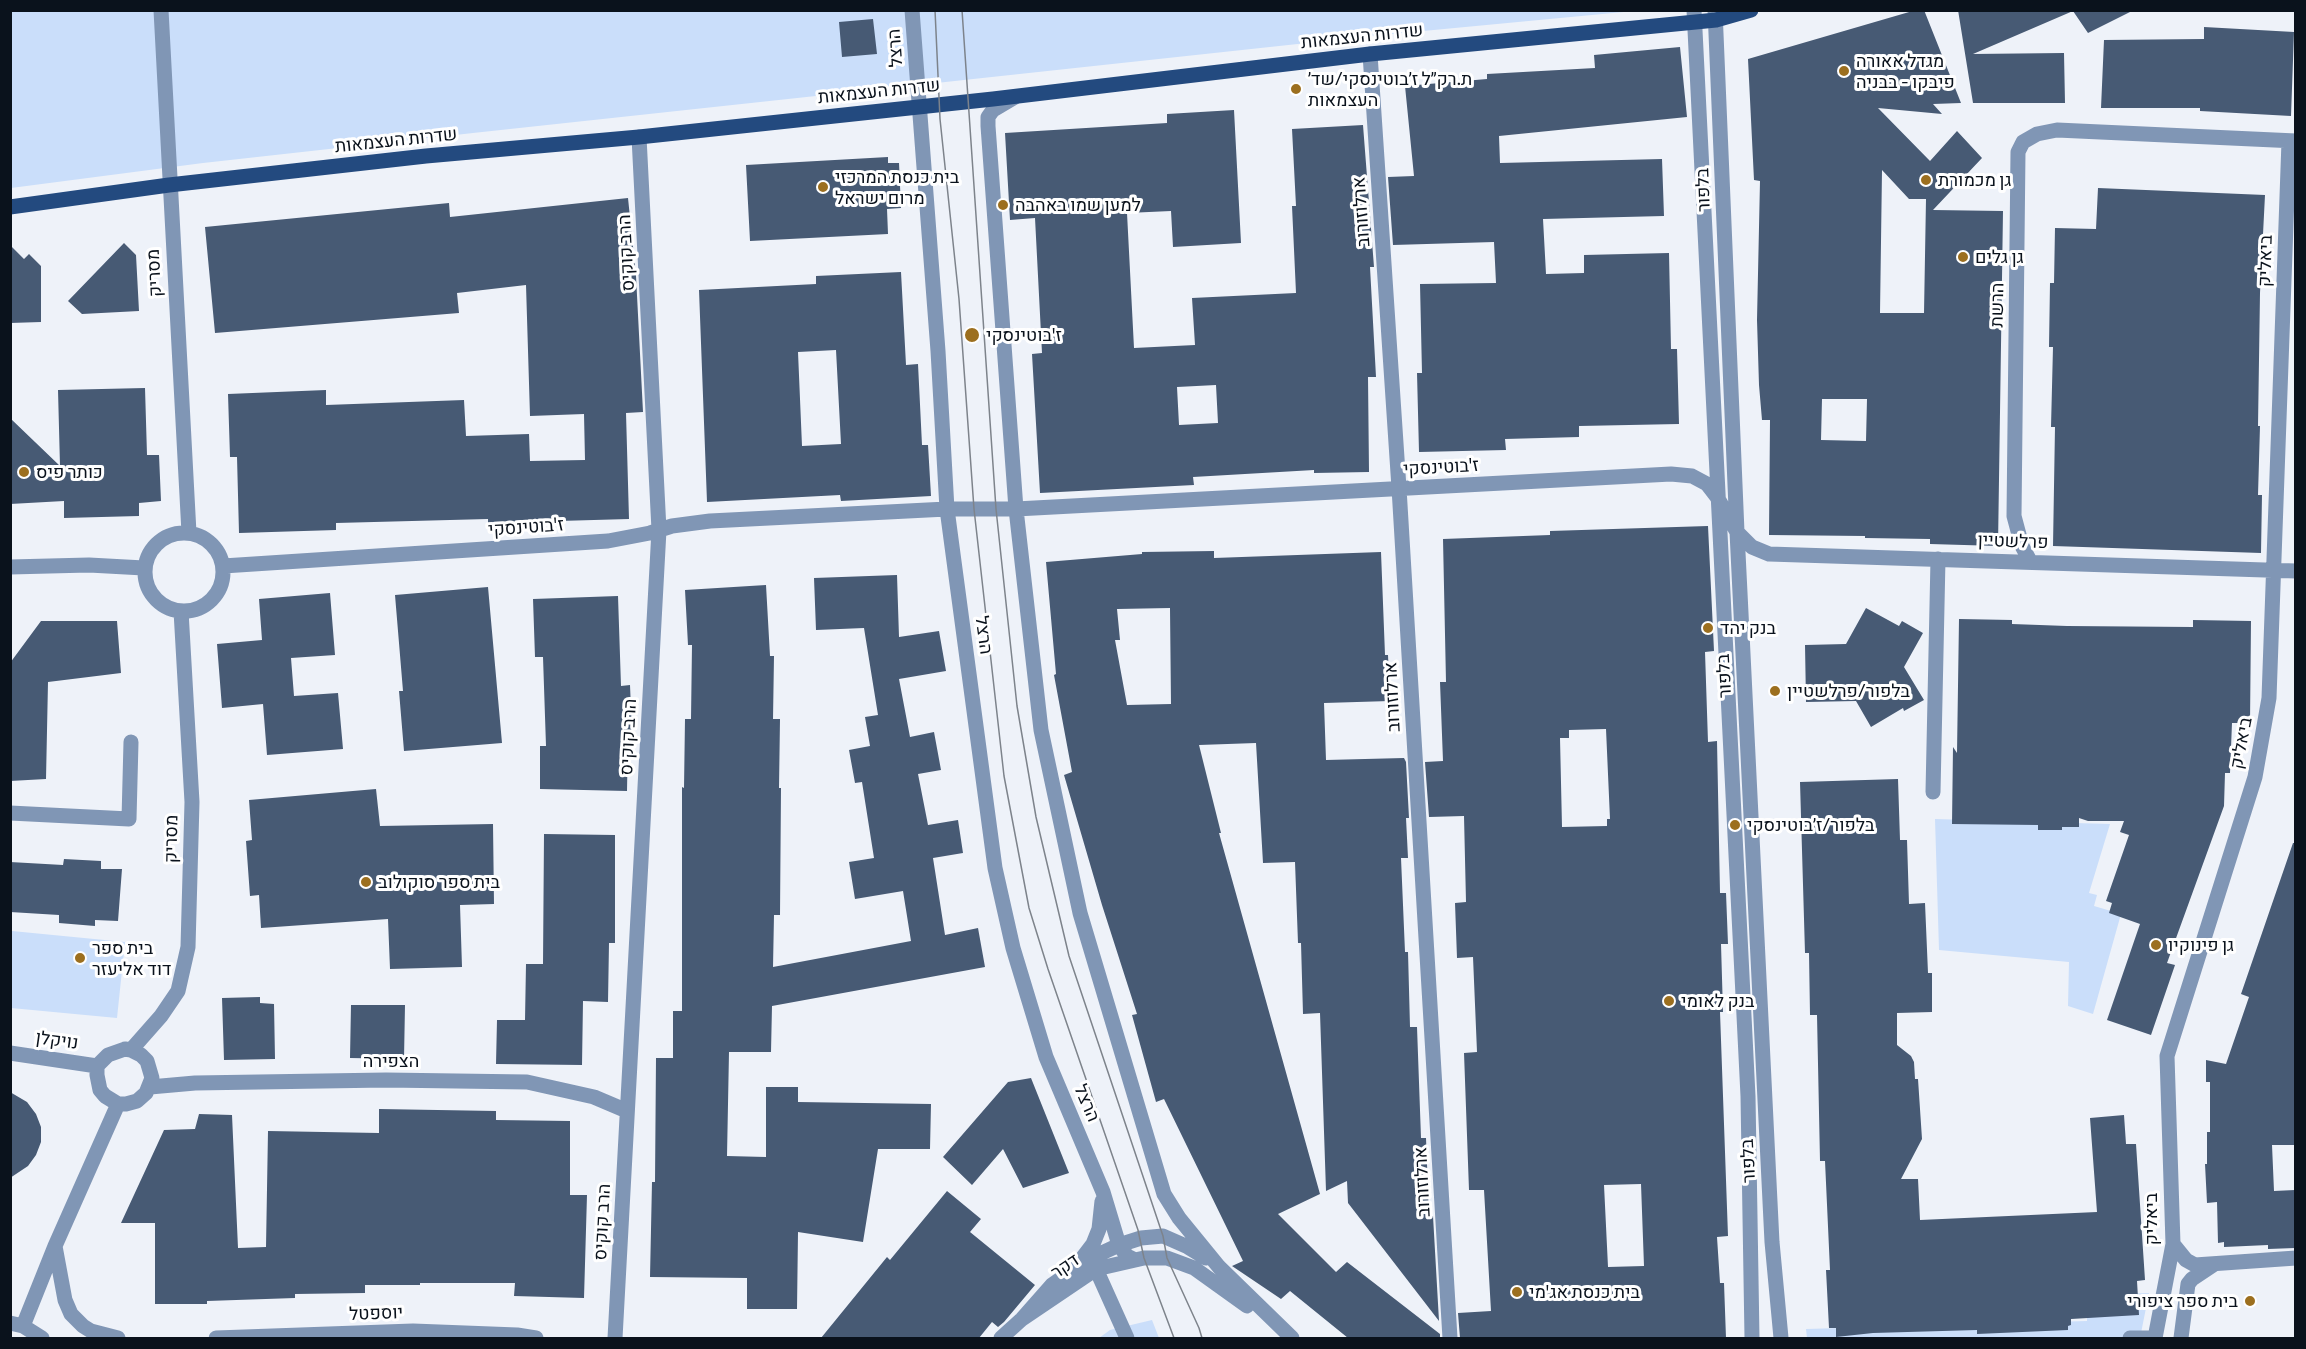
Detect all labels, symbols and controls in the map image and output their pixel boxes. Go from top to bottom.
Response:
street label: שדרות העצמאות [1300,19,1424,53]
street label: הרצל [883,28,907,68]
place label: מגדל אאורה פיבקו - בבניה [1856,50,1955,92]
marker: מגדל אאורה פיבקו - בבניה [1837,64,1851,78]
place label: ת.רק״ל ז׳בוטינסקי/שד׳ העצמאות [1308,68,1472,110]
street label: שדרות העצמאות [817,74,941,108]
marker: ת.רק״ל ז׳בוטינסקי/שד׳ העצמאות [1289,82,1303,96]
street label: שדרות העצמאות [334,123,458,157]
place label: בית כנסת המרכזי מרום ישראל [835,166,959,208]
street label: בלפור [1691,168,1715,212]
place label: גן מכמורת [1938,169,2011,191]
marker: גן מכמורת [1919,173,1933,187]
street label: ארלוזורוב [1348,176,1374,248]
marker: בית כנסת המרכזי מרום ישראל [816,180,830,194]
place label: למען שמו באהבה [1015,194,1141,216]
marker: למען שמו באהבה [996,198,1010,212]
street label: הרב קוקיס [613,214,639,292]
street label: ביאליק [2253,234,2277,288]
place label: גן גלים [1975,246,2024,268]
street label: מסריק [142,248,166,298]
marker: גן גלים [1956,250,1970,264]
street label: הרשת [1986,282,2008,328]
place label: ז'בוטינסקי [986,324,1062,346]
marker: ז'בוטינסקי [963,326,981,344]
street label: ז'בוטינסקי [1403,454,1479,480]
place label: כותר פיס [36,461,103,483]
marker: כותר פיס [17,465,31,479]
street label: ז'בוטינסקי [487,514,565,540]
street label: פרלשטיין [1977,529,2049,553]
street label: הרצל [971,614,997,656]
place label: בנק יהד [1720,617,1776,639]
marker: בנק יהד [1701,621,1715,635]
street label: בלפור [1712,653,1736,699]
street label: ארלוזורוב [1379,661,1405,733]
place label: בלפור/פרלשטיין [1787,680,1910,702]
marker: בלפור/פרלשטיין [1768,684,1782,698]
street label: הרב קוקיס [615,698,641,776]
street label: ביאליק [2225,715,2257,771]
place label: בלפור/ז׳בוטינסקי [1747,814,1874,836]
street label: מסריק [160,815,182,863]
marker: בלפור/ז׳בוטינסקי [1728,818,1742,832]
place label: בית ספר סוקולוב [378,871,500,893]
marker: בית ספר סוקולוב [359,875,373,889]
place label: גן פינוקיו [2168,934,2234,956]
place label: בית ספר דוד אליעזר [92,937,171,980]
marker: גן פינוקיו [2149,938,2163,952]
marker: בית ספר דוד אליעזר [73,951,87,965]
place label: בנק לאומי [1681,990,1755,1012]
marker: בנק לאומי [1662,994,1676,1008]
street label: נויקלן [34,1026,80,1054]
street label: הצפירה [363,1050,419,1072]
street label: הרצל [1070,1081,1104,1125]
street label: בלפור [1736,1138,1760,1184]
street label: ארלוזורוב [1409,1146,1435,1218]
street label: הרב קוקיס [589,1183,615,1261]
street label: ביאליק [2140,1193,2162,1245]
street label: דקר [1047,1249,1083,1283]
place label: בית כנסת אג'מי [1529,1281,1640,1303]
marker: בית כנסת אג'מי [1510,1285,1524,1299]
place label: בית ספר ציפורי [2127,1290,2238,1312]
marker: בית ספר ציפורי [2243,1294,2257,1308]
street label: יוספטל [349,1301,403,1325]

